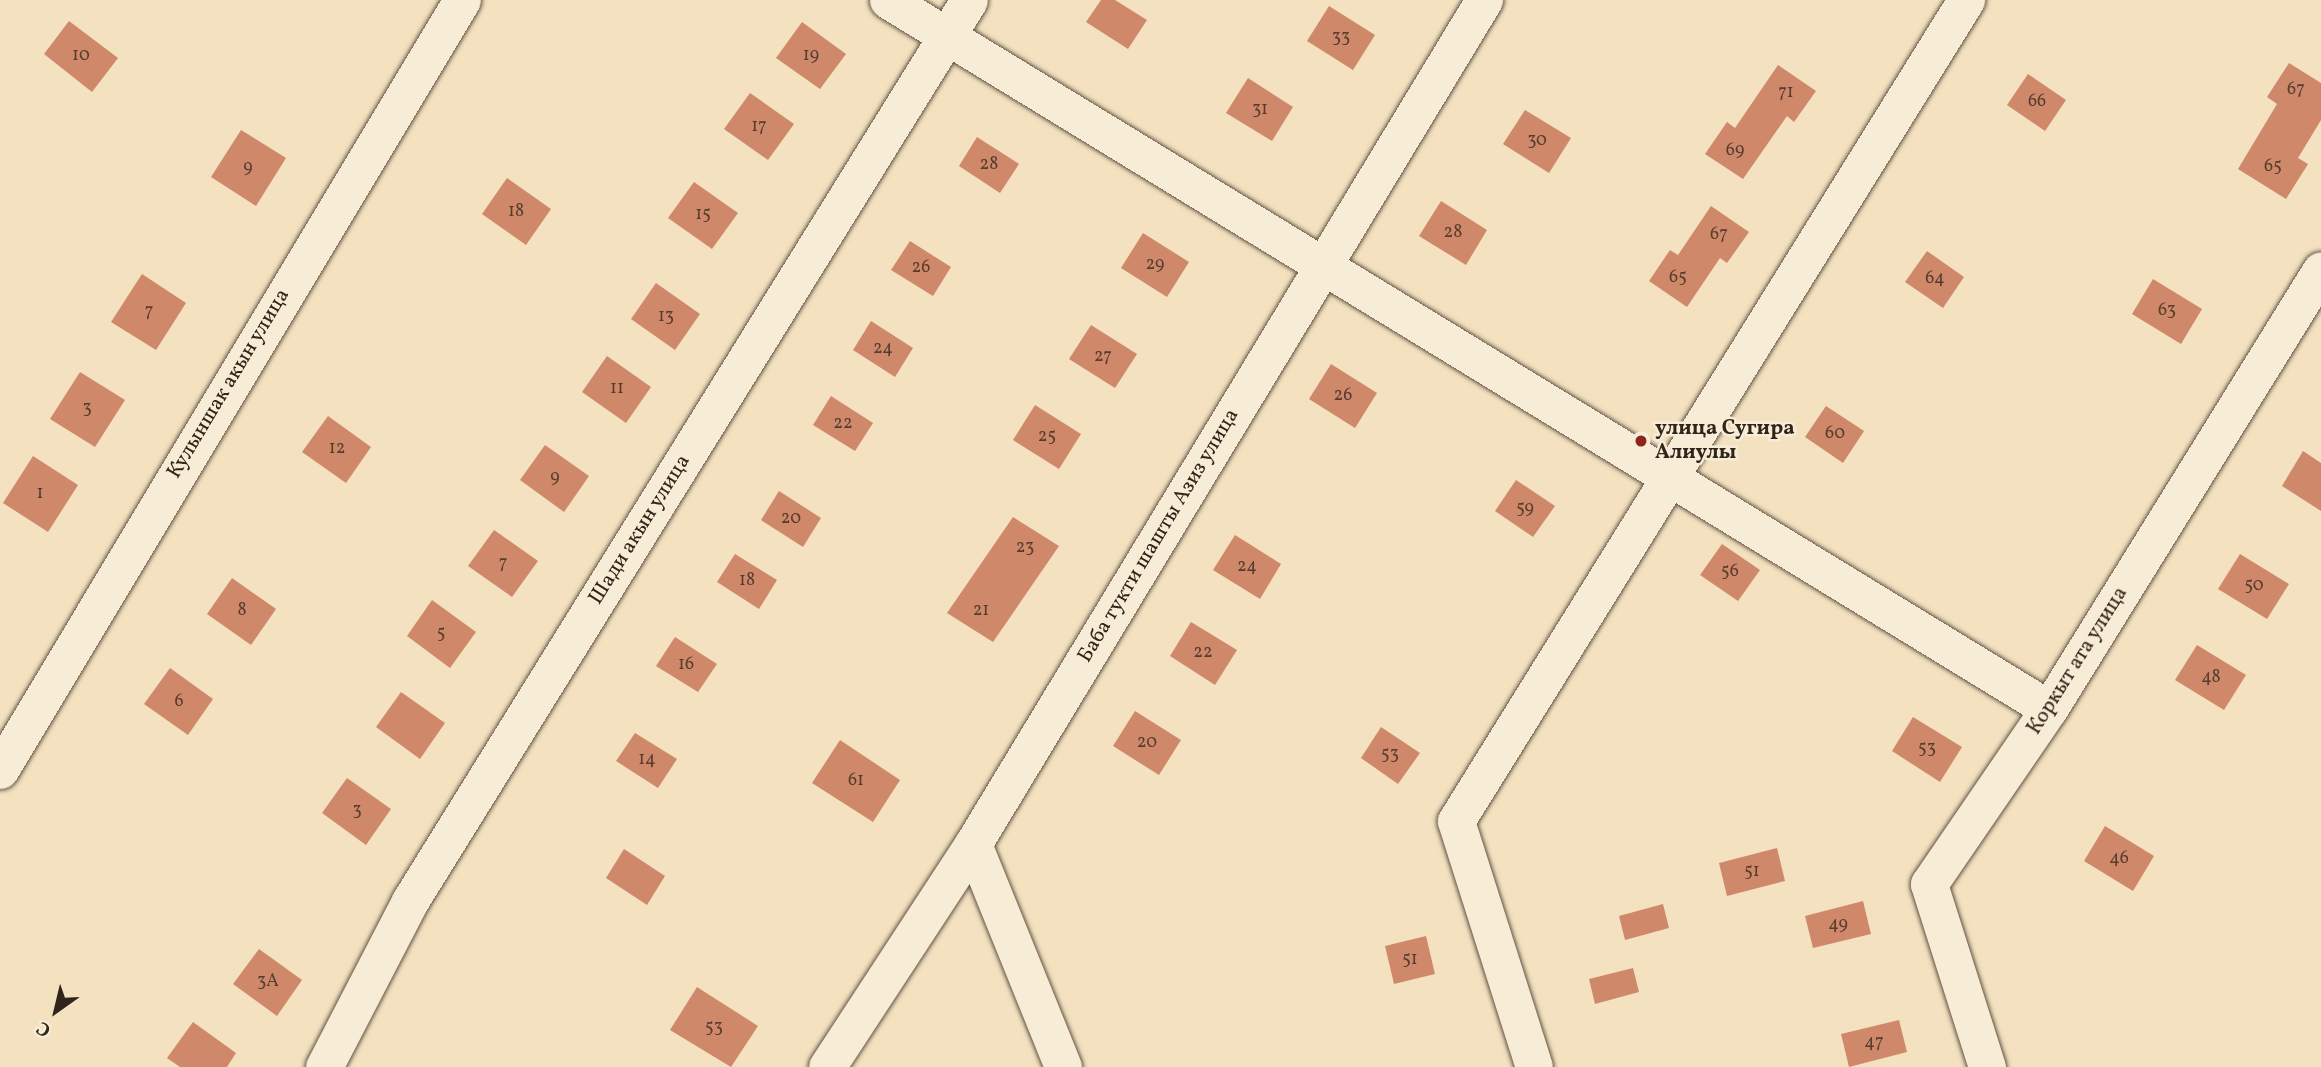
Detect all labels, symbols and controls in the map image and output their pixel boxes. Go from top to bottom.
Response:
house number: 33 [1332,27,1350,49]
house number: 10 [72,45,90,67]
house number: 19 [803,45,819,67]
house number: 67 [2287,79,2305,101]
house number: 71 [1778,82,1794,104]
house number: 66 [2028,91,2046,113]
house number: 31 [1252,99,1268,121]
house number: 17 [751,116,767,138]
house number: 30 [1527,130,1547,152]
house number: 69 [1726,140,1744,162]
house number: 28 [980,154,998,176]
house number: 65 [2264,156,2282,178]
house number: 9 [243,157,253,179]
house number: 18 [508,201,524,223]
house number: 15 [695,204,711,226]
house number: 28 [1444,222,1462,244]
house number: 67 [1710,224,1728,246]
house number: 29 [1146,254,1164,276]
house number: 26 [912,257,930,279]
house number: 65 [1669,267,1687,289]
house number: 64 [1925,268,1945,290]
street label: Кулыншак акын улица [162,284,296,484]
house number: 63 [2158,300,2176,322]
house number: 7 [145,301,153,323]
house number: 13 [658,306,674,328]
house number: 24 [873,338,893,360]
house number: 27 [1094,346,1112,368]
house number: 11 [610,378,624,400]
house number: 26 [1334,385,1352,407]
house number: 3 [82,398,92,420]
street label: Баба тукти шашты Азиз улица [1073,404,1245,668]
house number: 22 [833,413,853,435]
place label: улица Сугира Алиулы [1655,416,1795,466]
house number: 60 [1825,423,1845,445]
house number: 25 [1038,426,1056,448]
marker: улица Сугира Алиулы [1633,433,1649,449]
house number: 12 [329,438,345,460]
street label: Шади акын улица [584,450,696,610]
house number: 9 [550,467,560,489]
house number: 1 [37,483,43,505]
house number: 59 [1516,498,1534,520]
house number: 20 [781,508,801,530]
house number: 23 [1016,537,1034,559]
house number: 7 [499,553,507,575]
house number: 24 [1237,556,1257,578]
house number: 56 [1721,561,1739,583]
house number: 18 [739,570,755,592]
house number: 50 [2244,575,2264,597]
street label: Коркыт ата улица [2022,582,2134,740]
house number: 8 [237,600,247,622]
house number: 21 [973,600,989,622]
house number: 5 [437,623,445,645]
house number: 22 [1193,642,1213,664]
house number: 16 [678,654,694,676]
house number: 48 [2201,667,2221,689]
house number: 6 [174,691,184,713]
house number: 20 [1137,732,1157,754]
house number: 53 [1918,738,1936,760]
house number: 53 [1381,744,1399,766]
house number: 14 [638,749,656,771]
house number: 61 [848,770,864,792]
house number: 3 [352,800,362,822]
house number: 46 [2109,848,2129,870]
house number: 51 [1744,861,1760,883]
house number: 49 [1828,914,1848,936]
house number: 51 [1402,949,1418,971]
house number: 3А [257,971,279,993]
north arrow [21,976,91,1046]
text: С [32,1014,57,1043]
house number: 53 [705,1017,723,1039]
house number: 47 [1864,1032,1884,1054]

